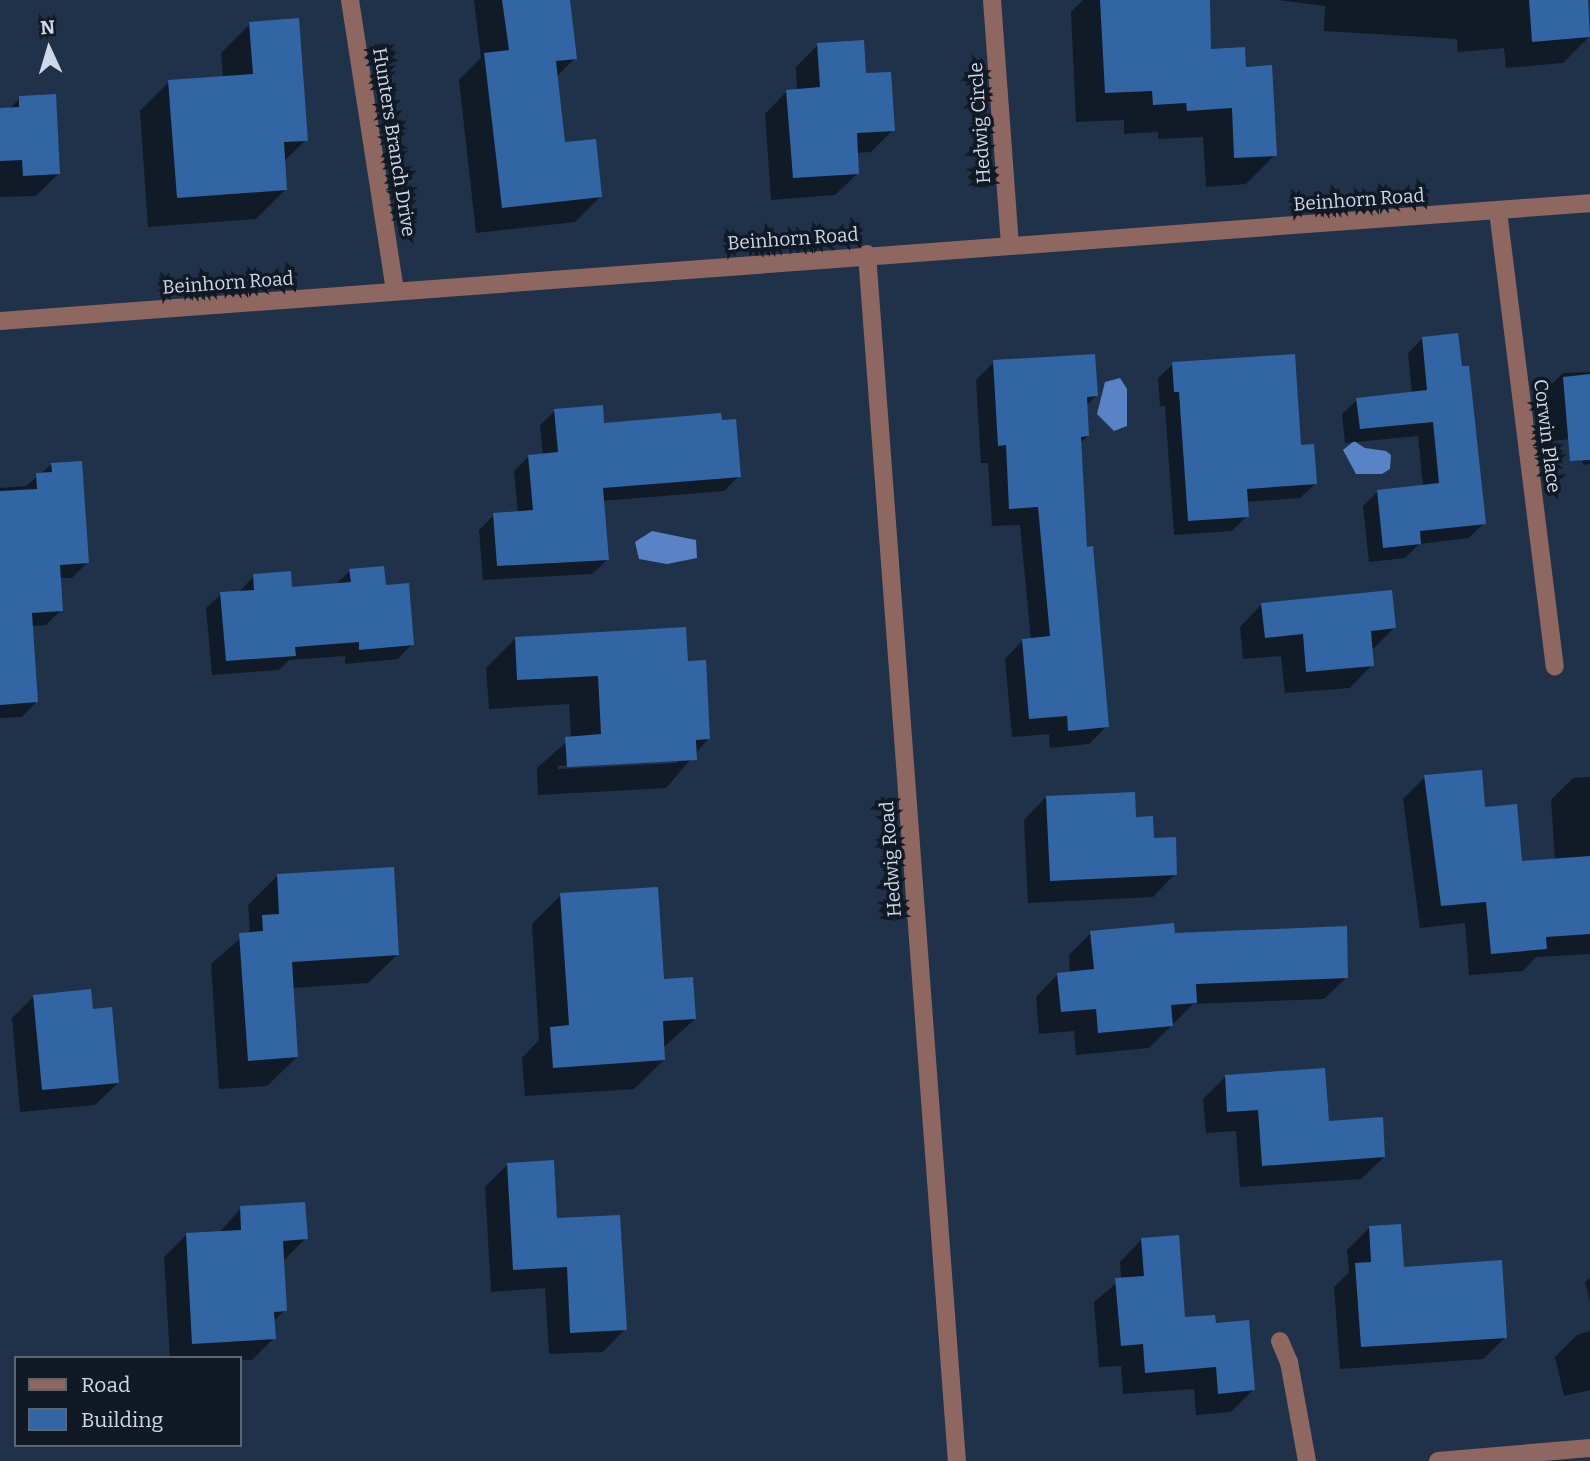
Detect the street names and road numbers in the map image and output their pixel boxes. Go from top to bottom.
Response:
street label: Hunters Branch Drive [368,46,420,238]
street label: Hedwig Circle [964,61,996,185]
street label: Beinhorn Road [1293,184,1425,216]
street label: Beinhorn Road [727,223,859,255]
street label: Beinhorn Road [162,267,294,299]
street label: Corwin Place [1529,378,1565,494]
street label: Hedwig Road [876,800,906,918]

